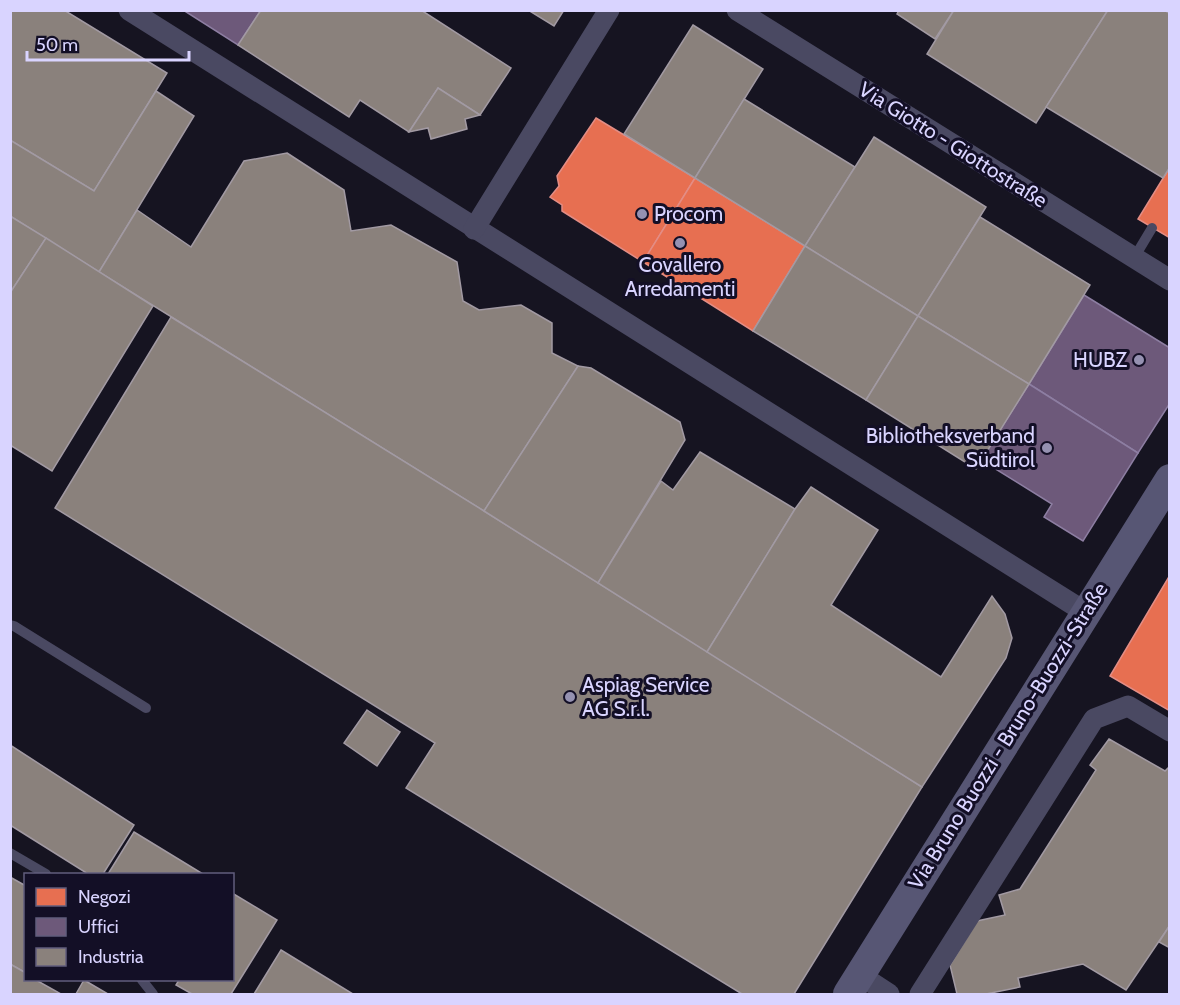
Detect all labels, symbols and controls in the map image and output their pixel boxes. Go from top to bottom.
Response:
scale bar [27,24,189,62]
text: 50 m [36,34,78,56]
street label: Via Giotto - Giottostraße [854,76,1052,213]
place label: Procom [654,201,723,226]
marker: Procom [635,207,649,221]
marker: Covallero Arredamenti [673,236,687,250]
place label: Covallero Arredamenti [625,252,735,301]
place label: HUBZ [1073,347,1127,372]
marker: HUBZ [1132,353,1146,367]
place label: Bibliotheksverband Südtirol [866,423,1035,472]
marker: Bibliotheksverband Südtirol [1040,441,1054,455]
street label: Via Bruno Buozzi - Bruno-Buozzi-Straße [902,578,1113,894]
place label: Aspiag Service AG S.r.l. [582,672,710,721]
marker: Aspiag Service AG S.r.l. [563,690,577,704]
legend [24,873,234,981]
text: Negozi [78,886,131,908]
text: Uffici [78,916,119,938]
text: Industria [78,946,144,968]

